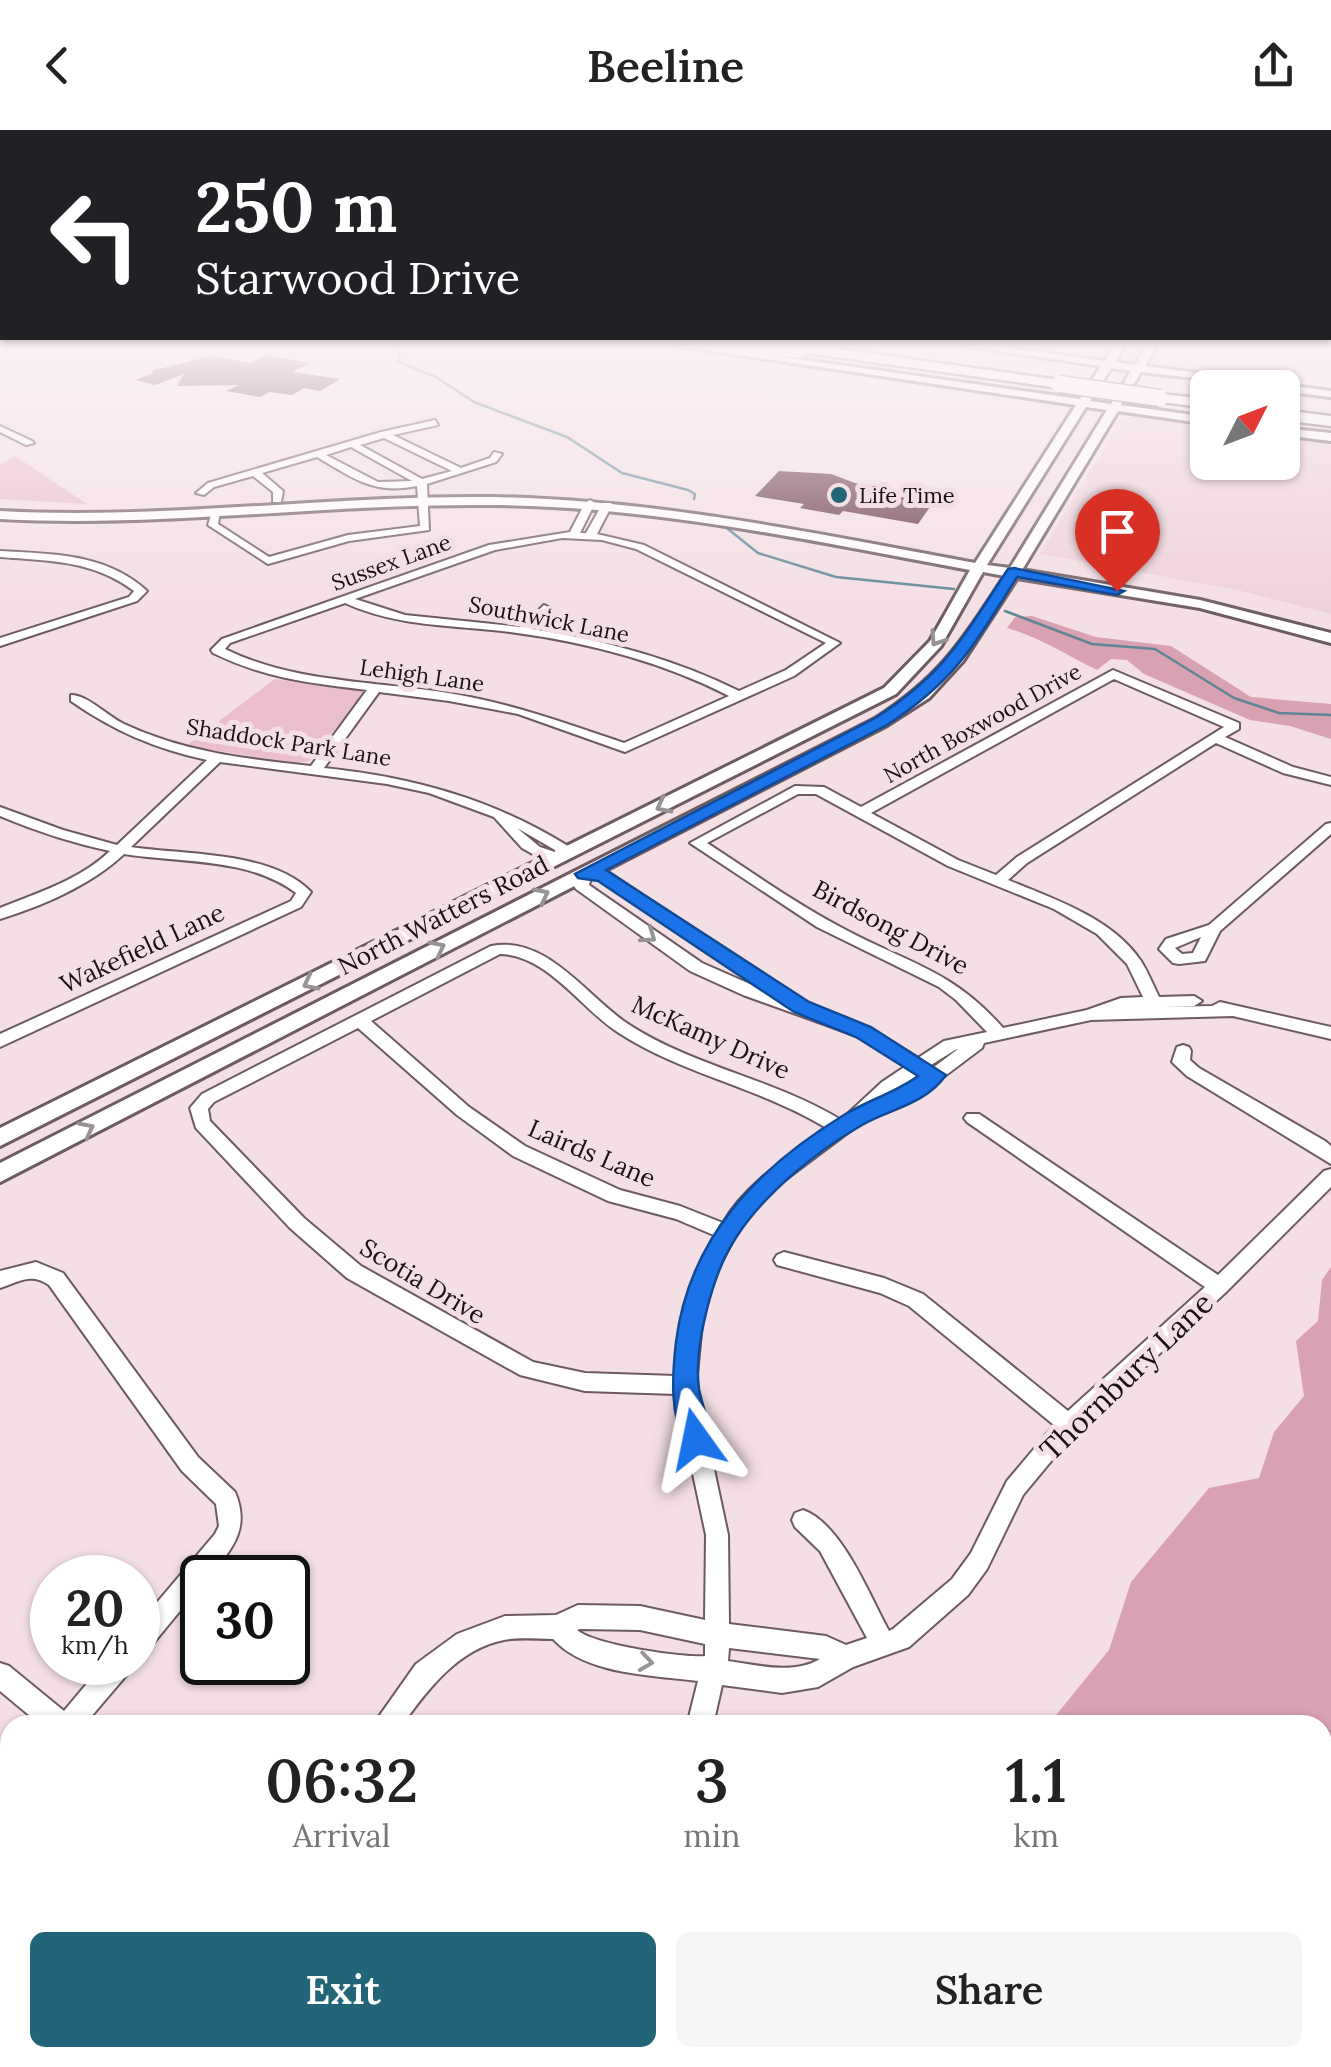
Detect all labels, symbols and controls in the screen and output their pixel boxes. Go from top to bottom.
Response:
text: Beeline [587,37,744,94]
icon: back [30,38,85,93]
icon: share [1246,38,1301,93]
text: 250 m [195,162,397,251]
icon: left [30,170,160,300]
text: Starwood Drive [195,249,520,306]
north arrow [1190,370,1300,480]
map controls [1190,370,1300,480]
place label: Life Time [859,481,955,509]
marker: Life Time [828,484,850,506]
pin [1075,489,1160,592]
icon: arrive [1090,504,1145,559]
street label: Sussex Lane [328,527,455,597]
street label: Southwick Lane [466,590,632,648]
one-way arrow [931,628,950,646]
street label: Lehigh Lane [358,652,486,698]
street label: North Boxwood Drive [878,657,1086,789]
street label: Shaddock Park Lane [185,712,393,772]
one-way arrow [656,794,674,814]
street label: North Watters Road [332,848,554,982]
street label: Birdsong Drive [807,872,975,982]
one-way arrow [531,888,549,907]
street label: Wakefield Lane [55,896,229,1000]
one-way arrow [638,923,657,942]
one-way arrow [428,941,446,960]
one-way arrow [302,971,320,991]
street label: McKamy Drive [627,988,795,1086]
street label: Lairds Lane [523,1112,661,1194]
one-way arrow [76,1121,94,1141]
street label: Scotia Drive [354,1231,492,1331]
street label: Thornbury Lane [1031,1284,1221,1469]
position arrow [644,1387,748,1491]
speed limit sign: 30 [180,1555,310,1685]
text: 20 [66,1576,124,1640]
text: km/h [61,1629,129,1661]
one-way arrow [638,1651,655,1672]
text: 06:32 [265,1742,418,1818]
text: 3 [695,1742,729,1818]
text: 1.1 [1006,1742,1067,1818]
text: Arrival [293,1815,391,1856]
text: min [683,1815,740,1856]
text: km [1013,1815,1059,1856]
button: Exit [30,1932,656,2047]
button: Share [676,1932,1302,2047]

